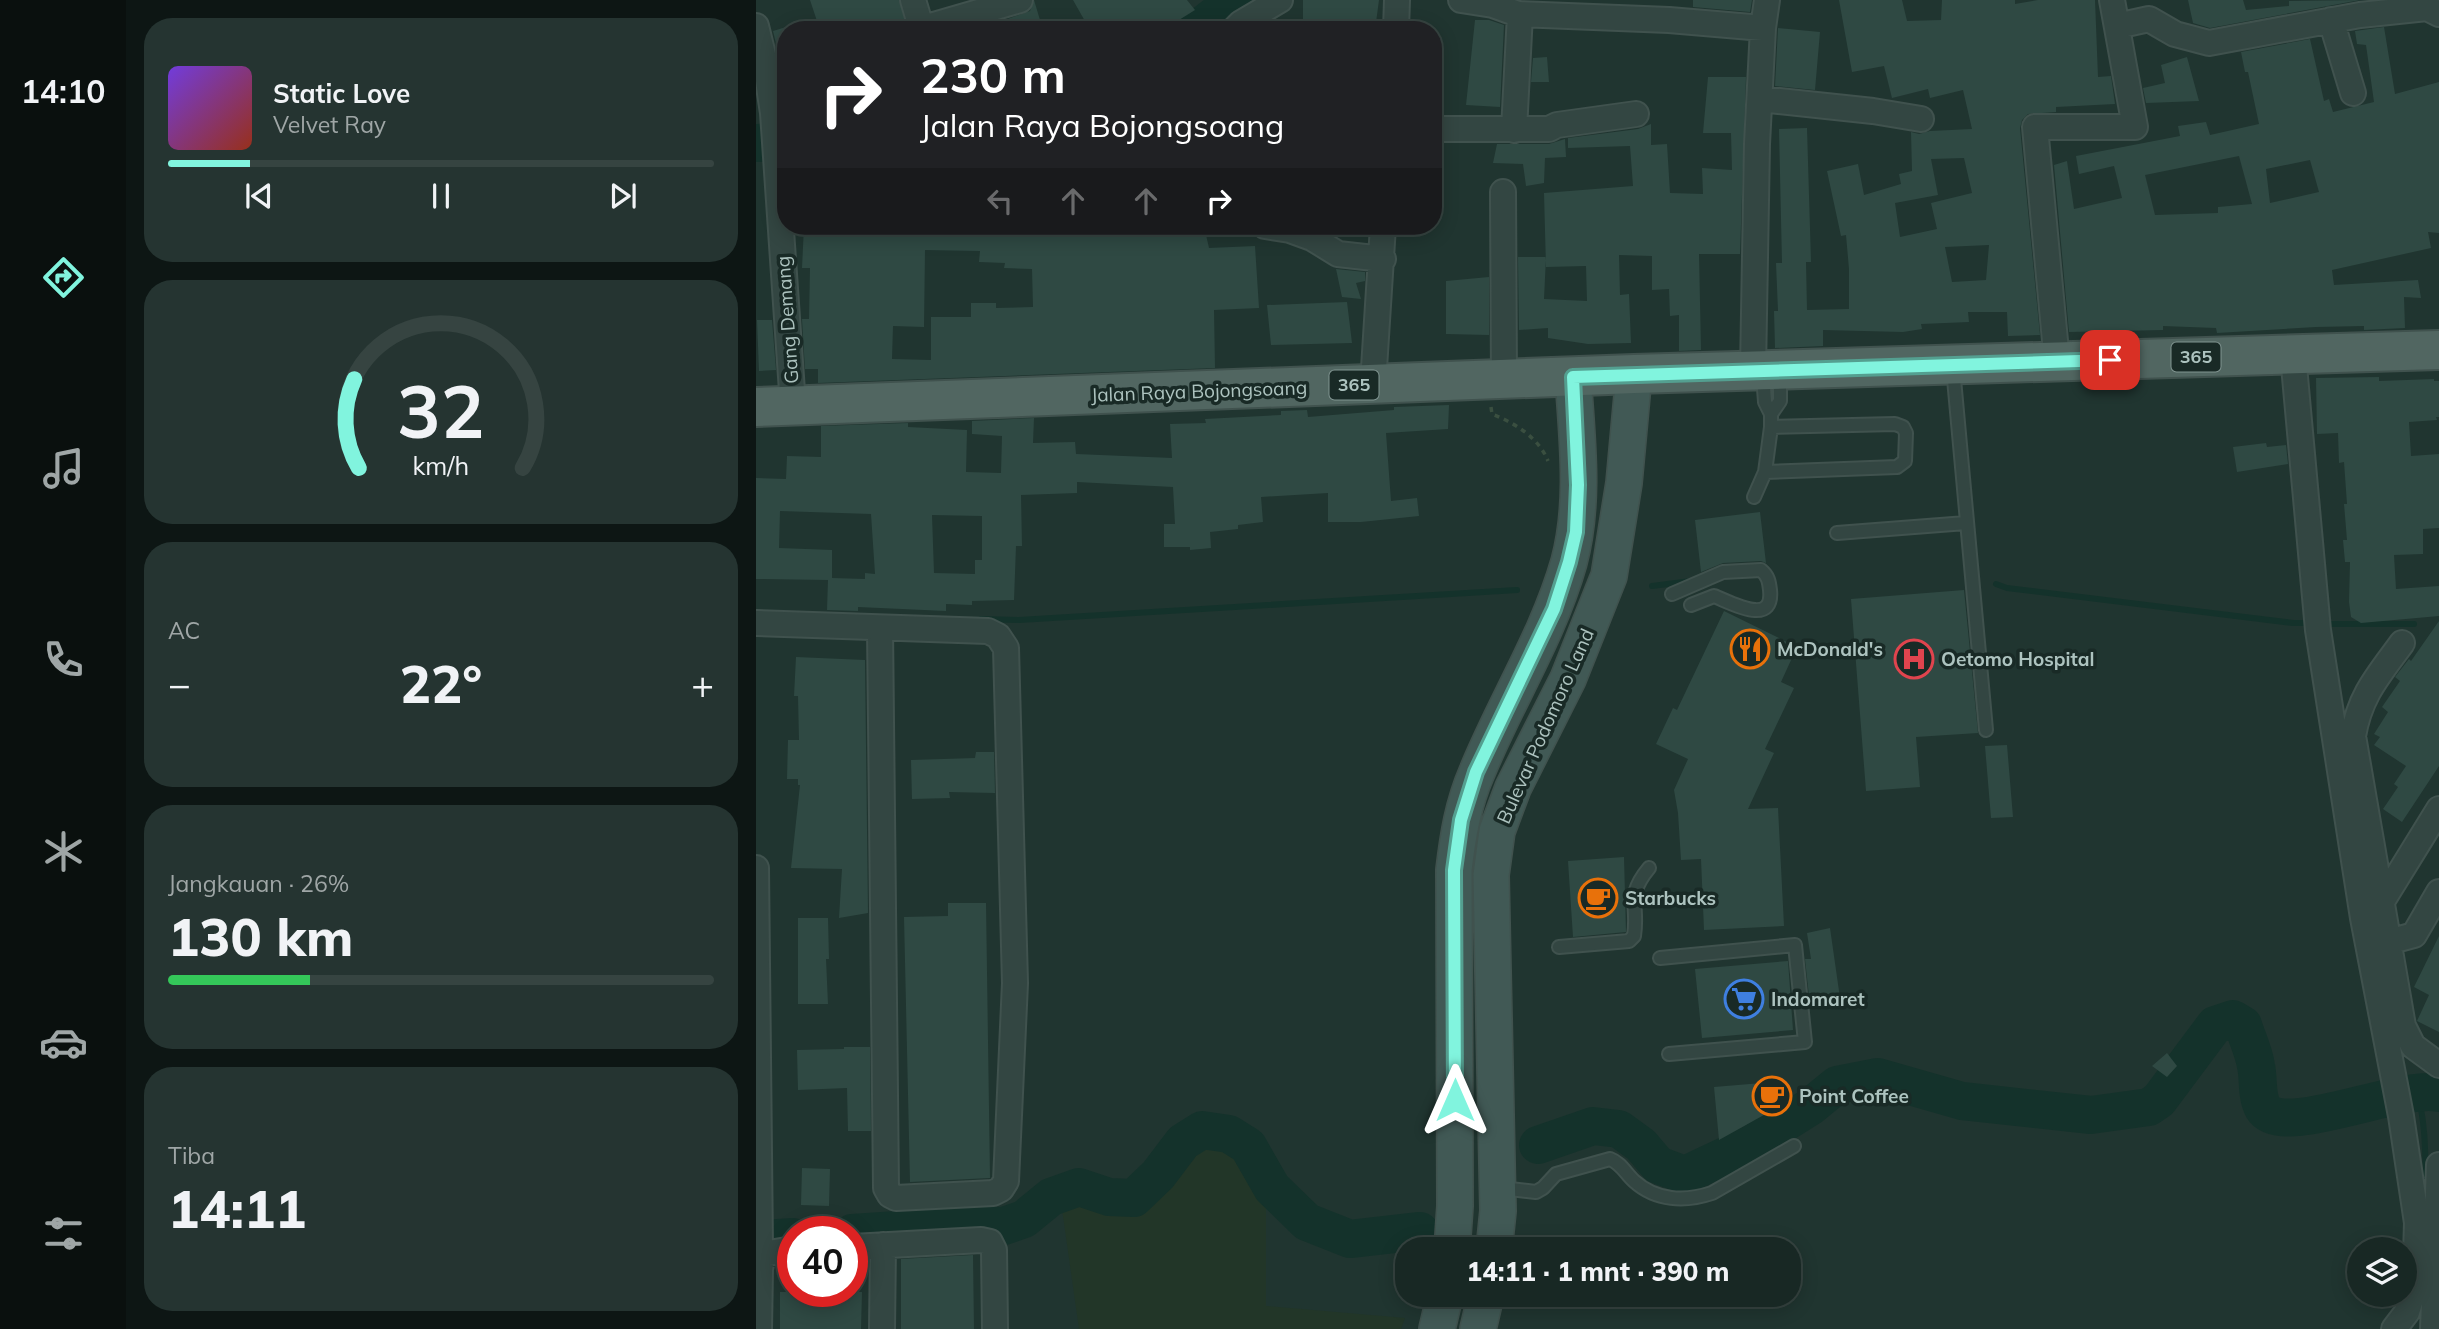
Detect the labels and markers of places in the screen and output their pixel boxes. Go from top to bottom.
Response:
pin [2080,330,2140,390]
restaurant icon: McDonald's [1729,628,1771,670]
place label: McDonald's [1777,637,1883,661]
hospital icon: Oetomo Hospital [1893,638,1935,680]
place label: Oetomo Hospital [1941,647,2094,671]
cafe icon: Starbucks [1577,877,1619,919]
place label: Starbucks [1625,886,1716,910]
supermarket icon: Indomaret [1723,978,1765,1020]
place label: Indomaret [1771,987,1865,1011]
cafe icon: Point Coffee [1751,1075,1793,1117]
place label: Point Coffee [1799,1084,1909,1108]

